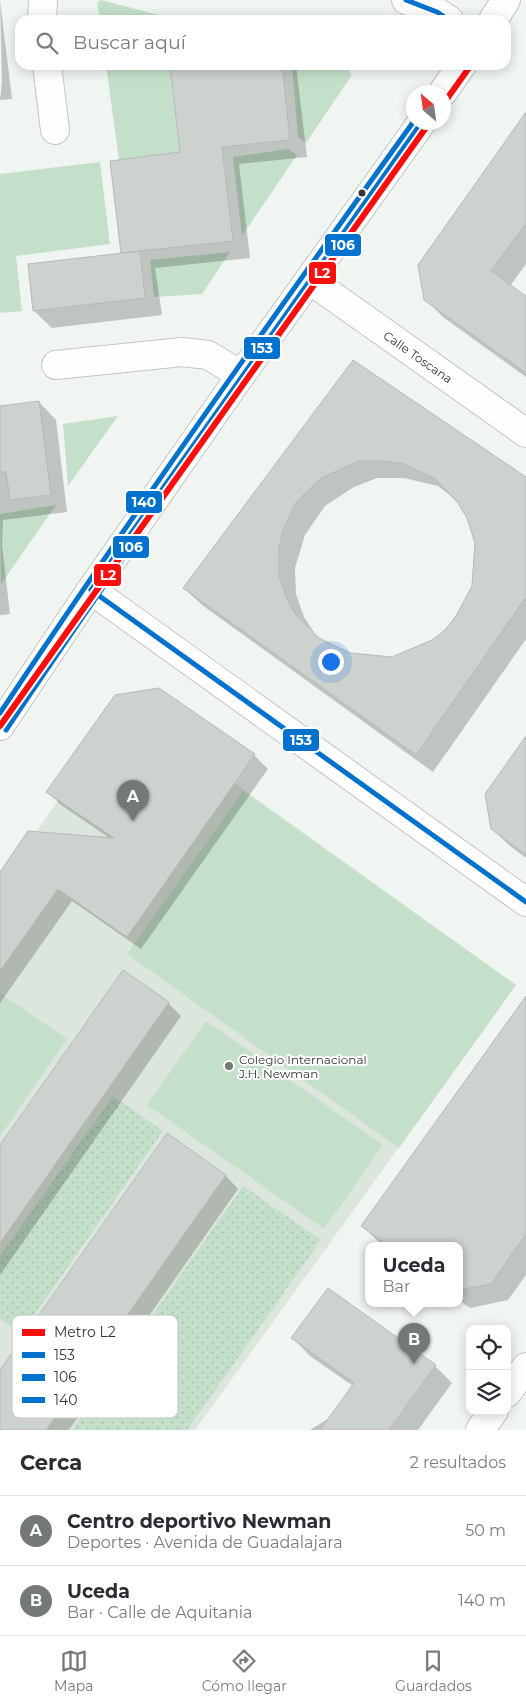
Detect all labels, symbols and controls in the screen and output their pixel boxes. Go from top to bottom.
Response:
search box [15,15,511,70]
icon: search [33,29,61,57]
text: Buscar aquí [73,31,186,54]
north arrow [406,85,451,130]
unlabelled marker [357,188,367,198]
line badge: 106 [324,233,362,257]
text: 106 [331,236,355,254]
line badge: L2 [308,261,337,285]
text: L2 [314,264,330,282]
street label: Calle Toscana [381,328,455,386]
line badge: 153 [243,336,281,360]
text: 153 [251,339,273,357]
line badge: 140 [125,490,163,514]
text: 140 [132,493,156,511]
line badge: 106 [112,535,150,559]
text: 106 [119,538,143,556]
line badge: L2 [93,563,122,587]
text: L2 [100,566,116,584]
your location [318,649,344,675]
line badge: 153 [282,728,320,752]
text: 153 [290,731,312,749]
pin: A [117,780,149,821]
place label: Colegio Internacional J.H. Newman [238,1052,367,1081]
marker: Colegio Internacional J.H. Newman [223,1060,235,1072]
popup [365,1242,463,1307]
text: Uceda [383,1254,445,1277]
text: Bar [383,1277,410,1296]
legend [12,1315,178,1418]
text: Metro L2 [54,1323,116,1341]
pin: B [398,1323,430,1364]
map controls [466,1325,511,1415]
button: locate [466,1325,511,1370]
text: 153 [54,1346,75,1364]
text: 106 [54,1368,77,1386]
button: layers [466,1370,511,1415]
text: 140 [54,1391,78,1409]
text: Cerca [20,1450,82,1475]
text: 2 resultados [410,1453,506,1472]
text: Centro deportivo Newman [67,1510,331,1533]
text: A [30,1521,42,1540]
text: 50 m [465,1521,506,1540]
text: Deportes · Avenida de Guadalajara [67,1533,343,1552]
text: Uceda [67,1580,130,1603]
text: B [30,1591,42,1610]
text: 140 m [458,1591,506,1610]
text: Bar · Calle de Aquitania [67,1603,253,1622]
tab: Mapa [54,1647,93,1695]
tab: Cómo llegar [202,1647,287,1695]
tab: Guardados [395,1647,472,1695]

